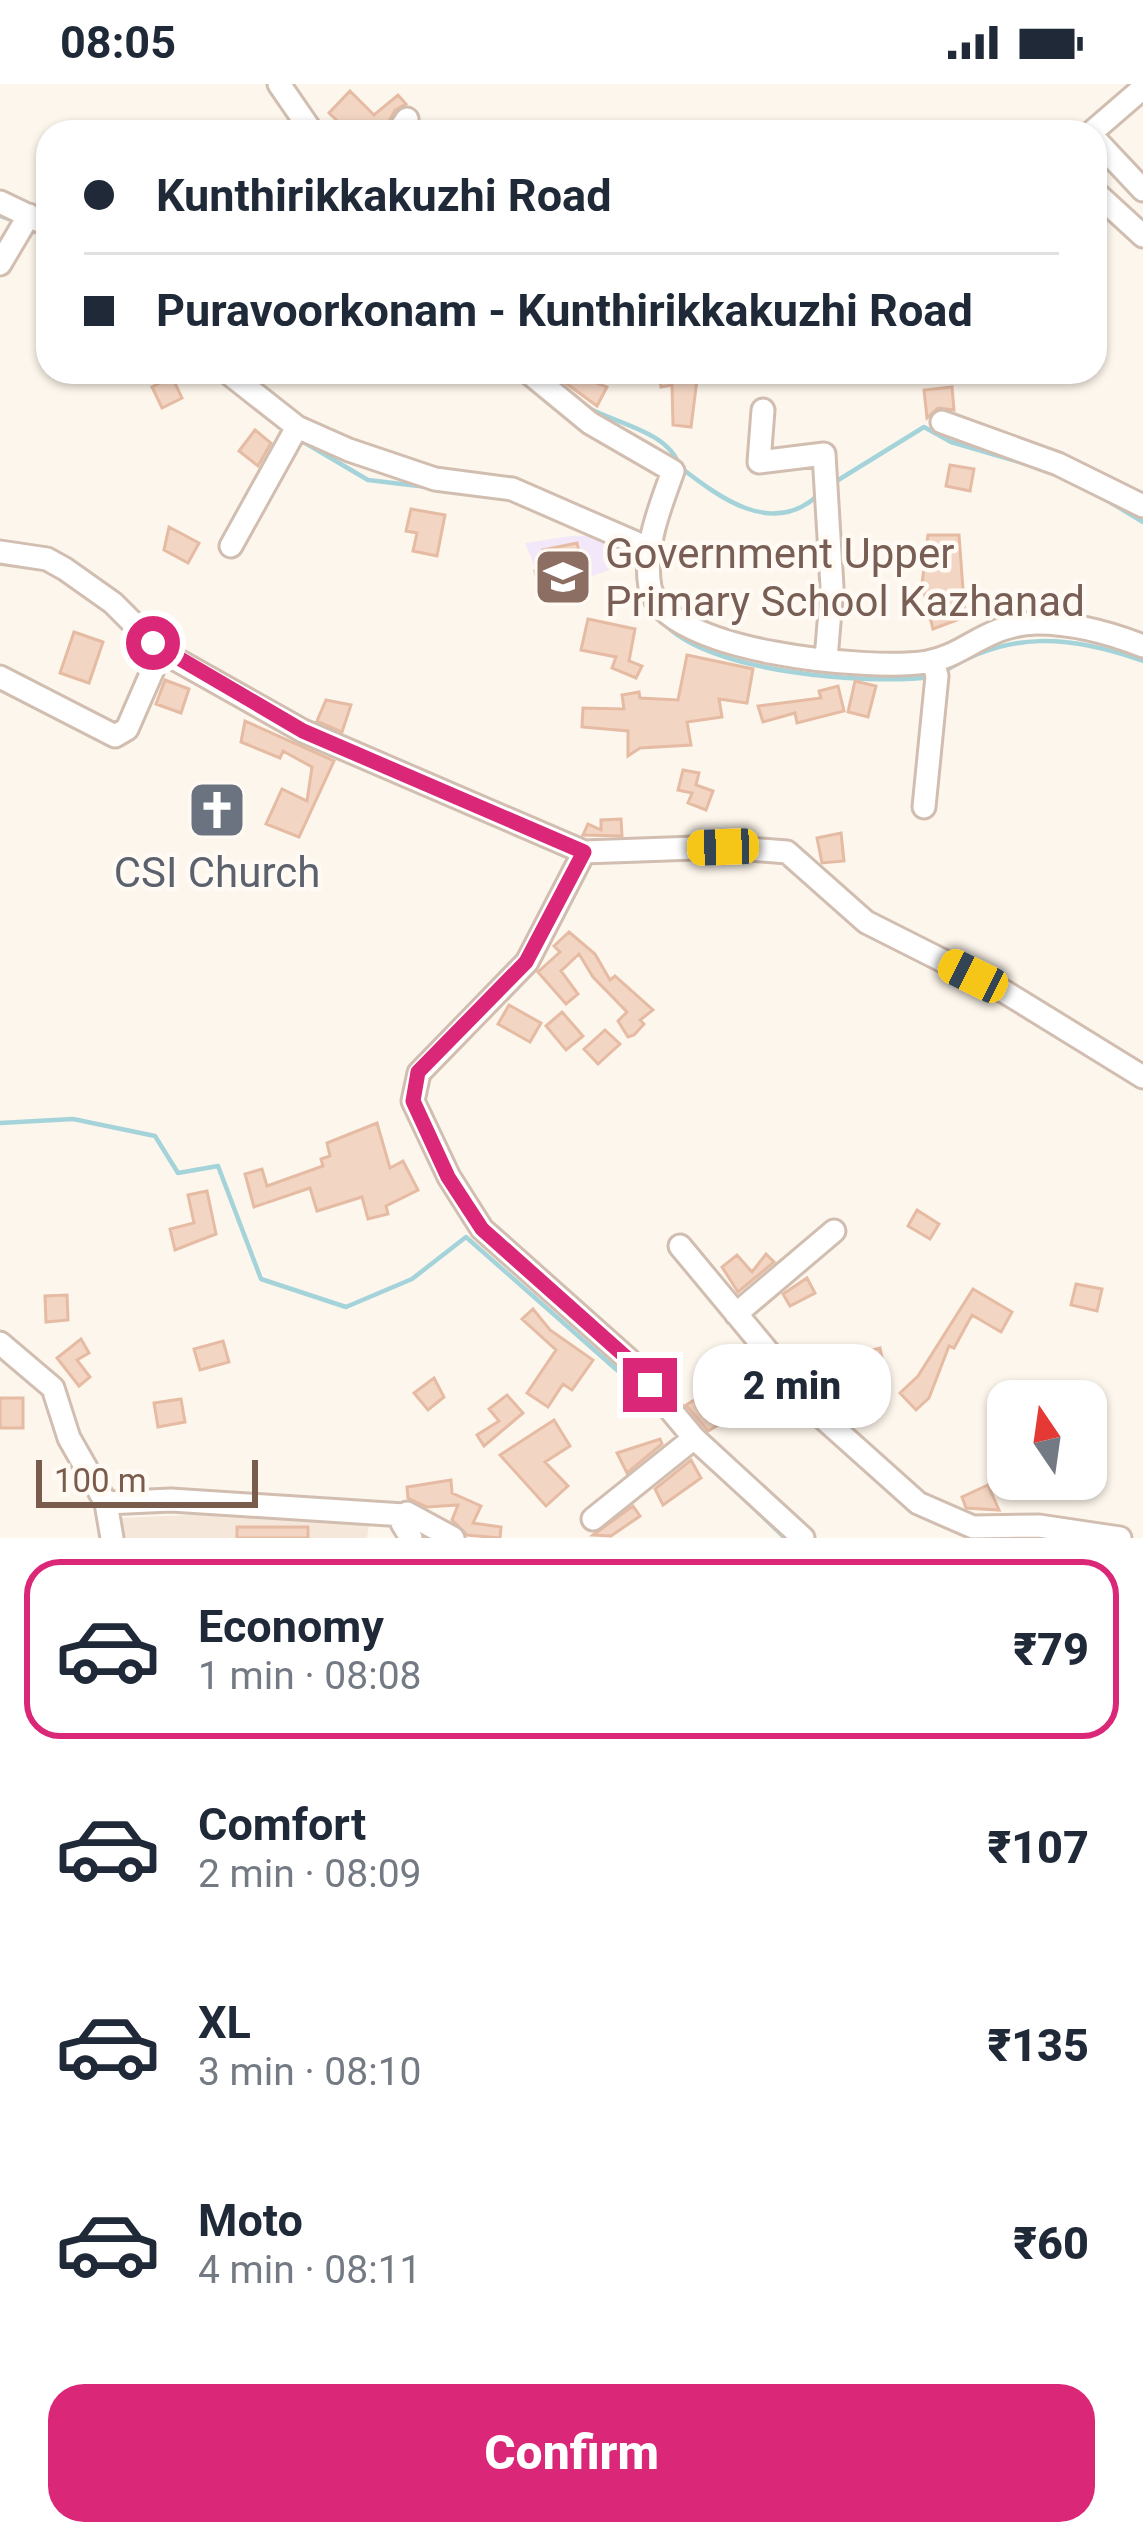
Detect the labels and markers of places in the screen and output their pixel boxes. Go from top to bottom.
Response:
place label: Government Upper Primary School Kazhanad [605,529,1085,626]
school or university icon: Government Upper Primary School Kazhanad [532,546,594,608]
church icon: CSI Church [186,779,248,841]
place label: CSI Church [114,848,320,897]

